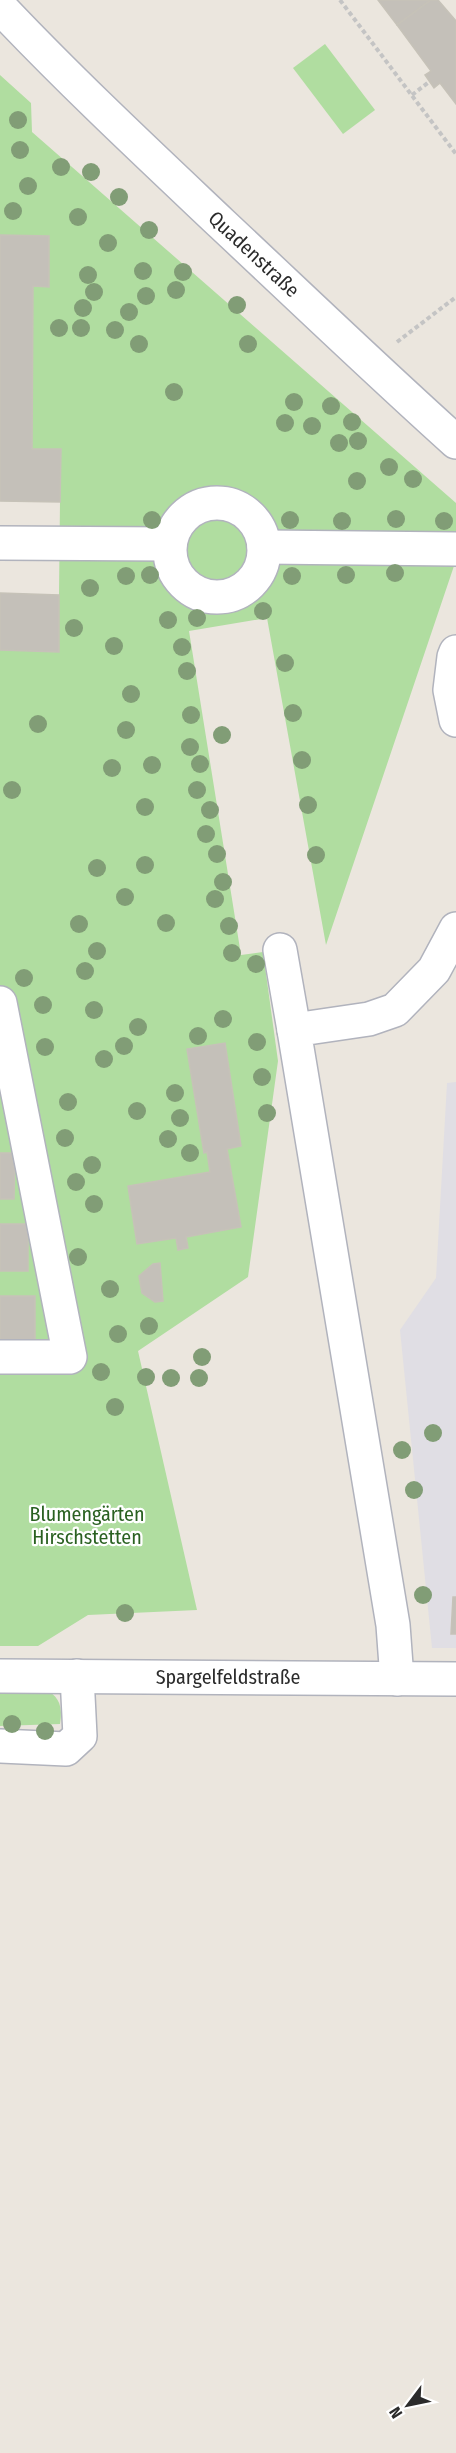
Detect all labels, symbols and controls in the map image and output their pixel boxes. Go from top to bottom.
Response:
street label: Quadenstraße [203,206,305,302]
park label: Blumengärten Hirschstetten [30,1502,144,1549]
street label: Spargelfeldstraße [156,1665,300,1689]
north arrow [378,2375,438,2435]
text: N [385,2404,406,2422]

